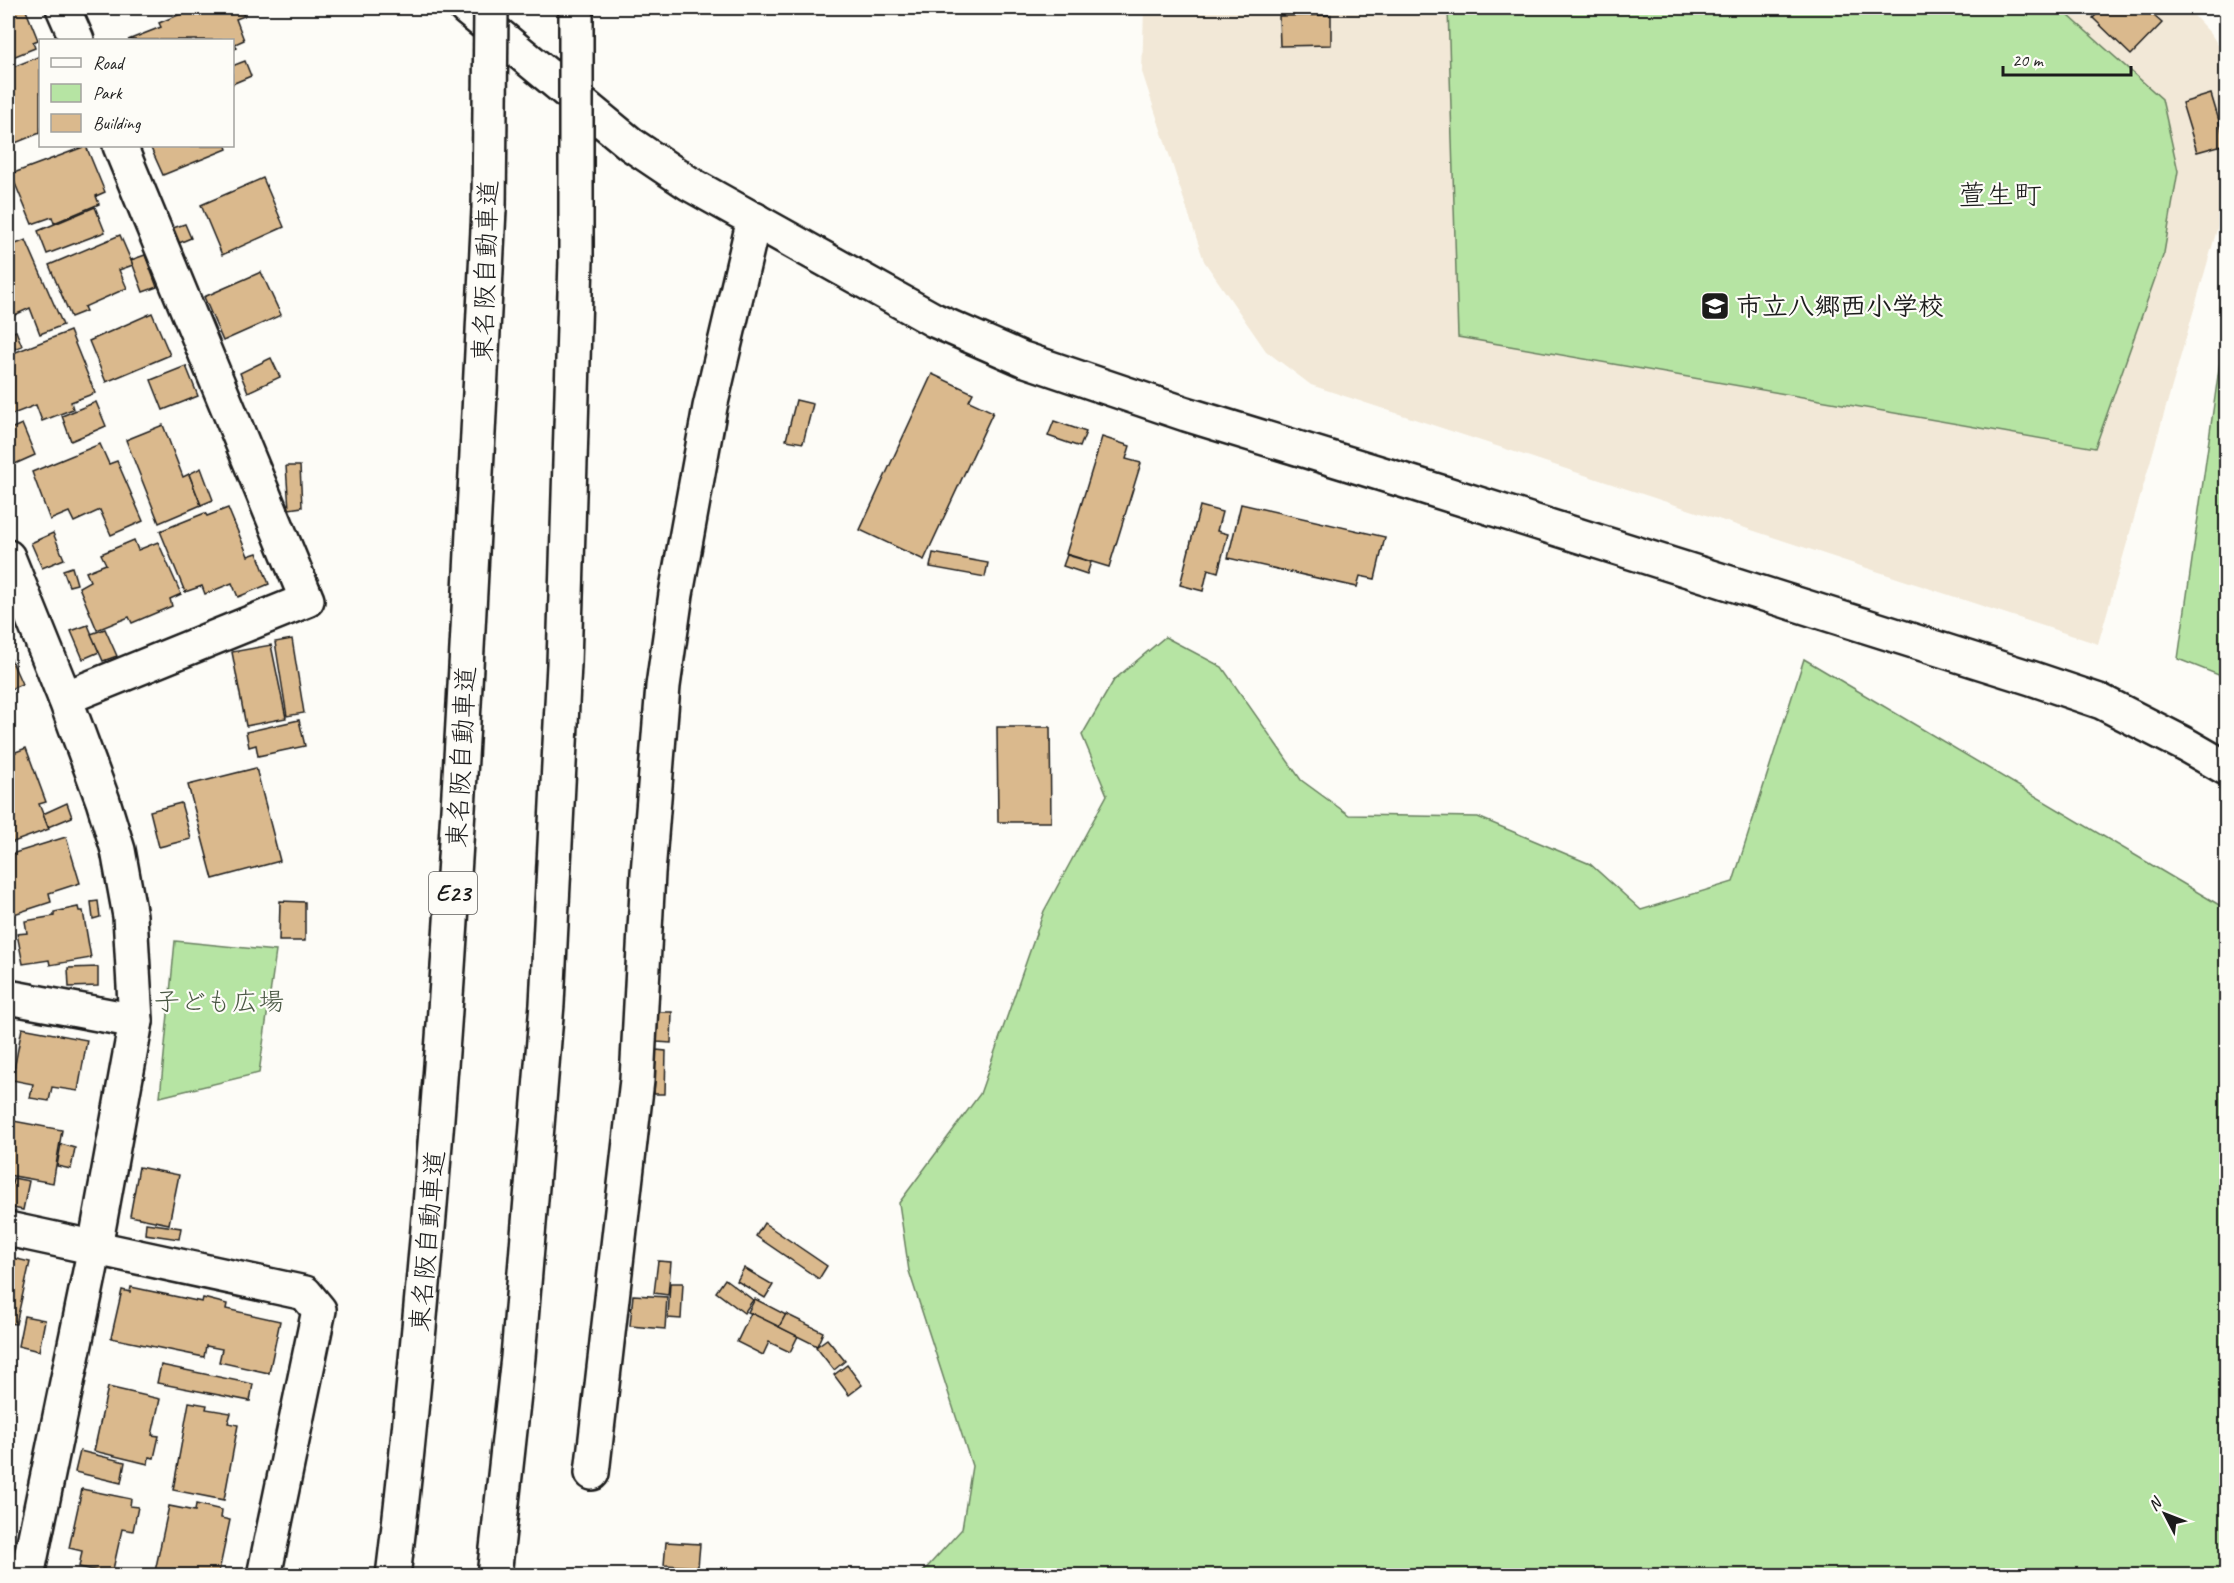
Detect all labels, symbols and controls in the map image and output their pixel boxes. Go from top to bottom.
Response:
legend [39,39,234,147]
scale bar [2003,39,2130,77]
text: 20 m [2012,49,2045,71]
text: Road [93,52,126,74]
text: Park [93,82,123,104]
text: Building [93,112,142,134]
district label: 萱生町 [1958,177,2042,212]
street label: 東名阪自動車道 [466,179,505,363]
school or university icon: 市立八郷西小学校 [1699,290,1731,322]
place label: 市立八郷西小学校 [1736,290,1944,323]
street label: 東名阪自動車道 [440,665,483,849]
road number: E23 [429,872,477,914]
park label: 子ども広場 [154,985,284,1018]
street label: 東名阪自動車道 [403,1149,452,1333]
north arrow [2135,1484,2195,1544]
text: N [2144,1492,2167,1515]

